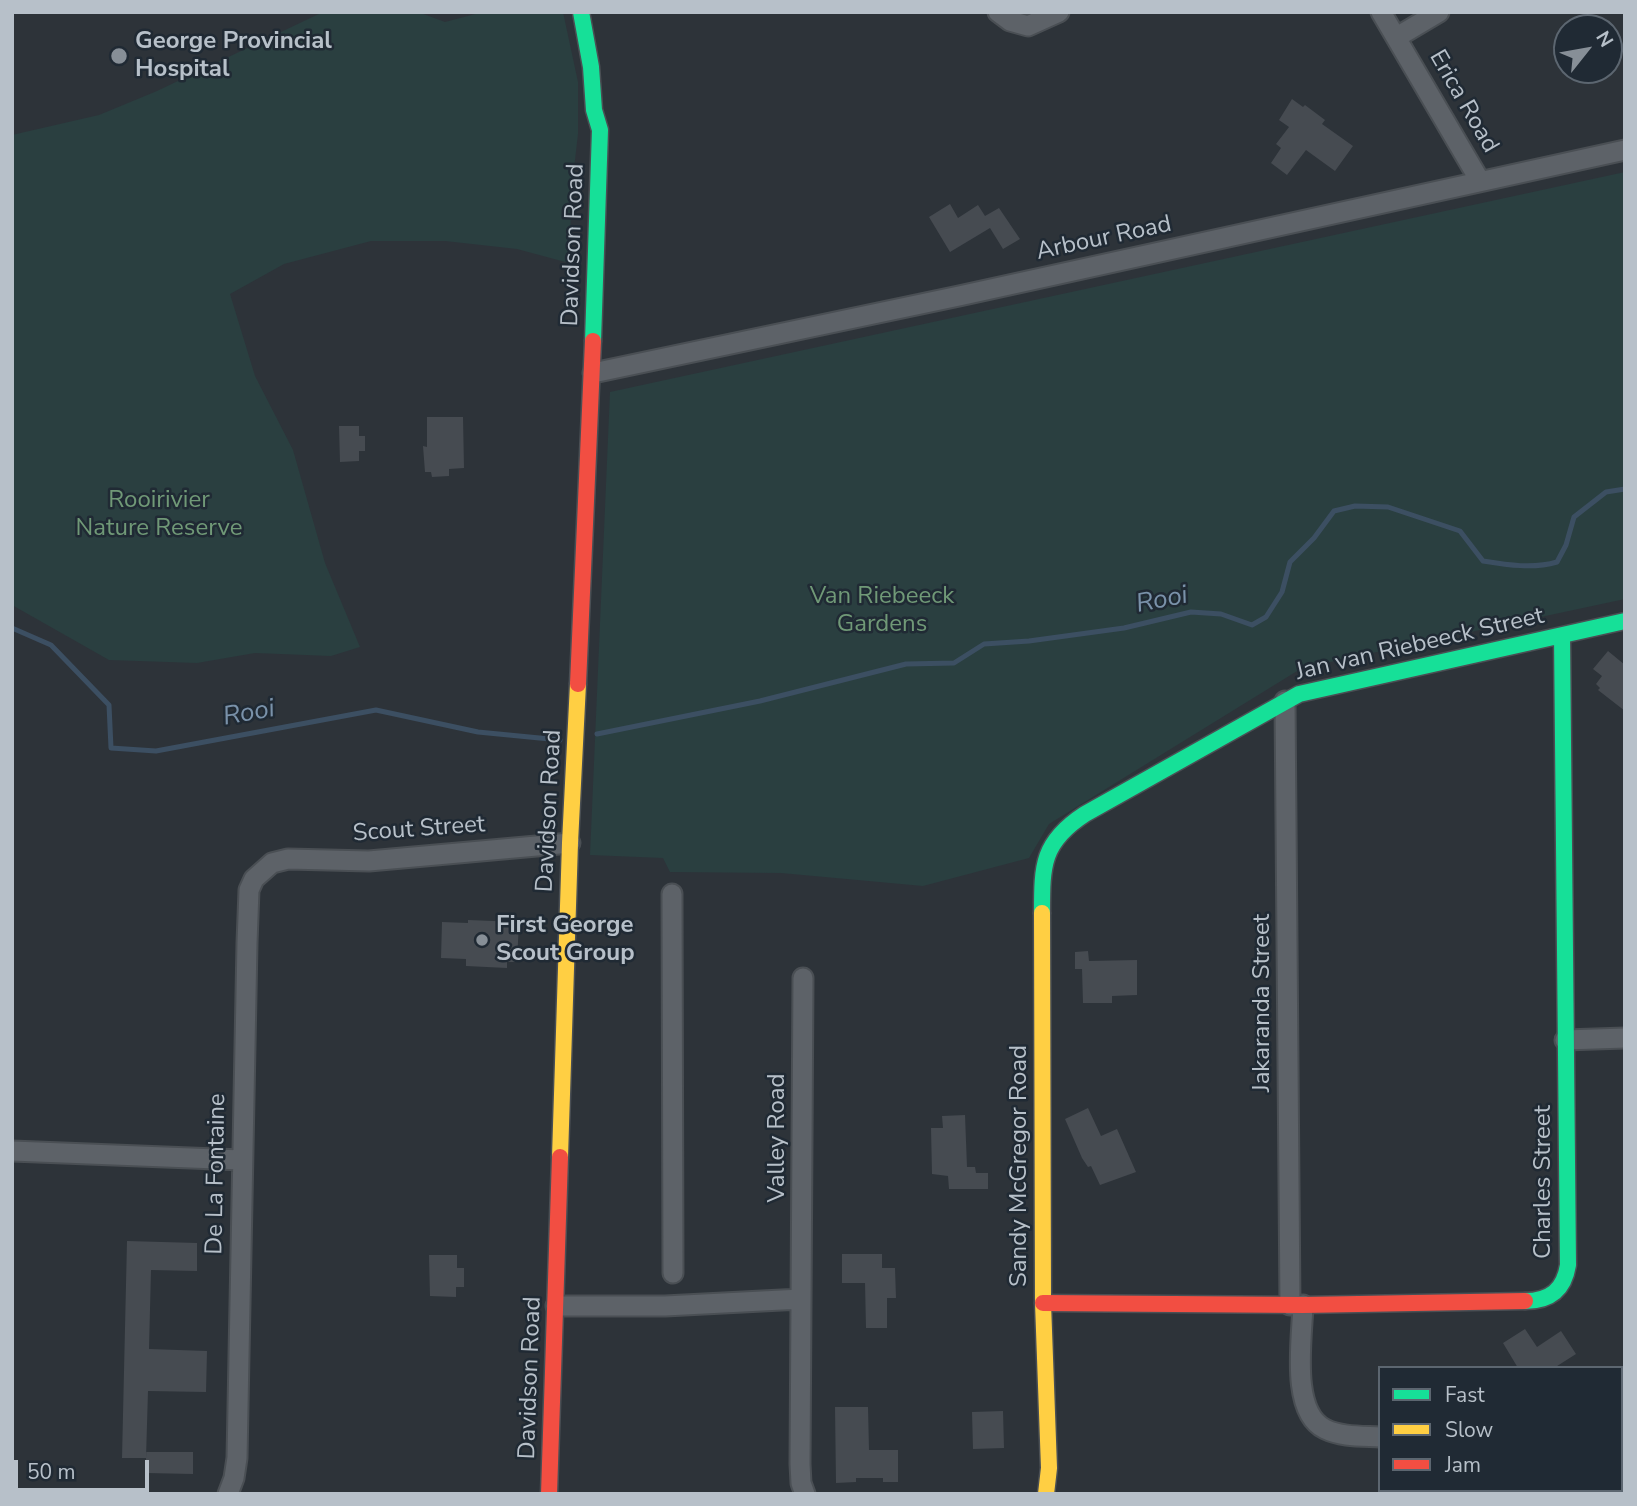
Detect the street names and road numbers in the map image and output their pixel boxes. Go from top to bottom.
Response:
street label: Erica Road [1422,45,1504,159]
street label: Davidson Road [557,163,591,327]
street label: Arbour Road [1034,211,1174,267]
street label: Jan van Riebeeck Street [1293,602,1547,688]
street label: Davidson Road [531,729,569,893]
street label: Scout Street [352,811,486,849]
street label: Jakaranda Street [1249,914,1277,1092]
street label: Sandy McGregor Road [1006,1045,1034,1287]
street label: Valley Road [764,1074,792,1202]
street label: De La Fontaine [201,1093,233,1255]
street label: Charles Street [1530,1105,1558,1259]
street label: Davidson Road [514,1296,548,1460]

